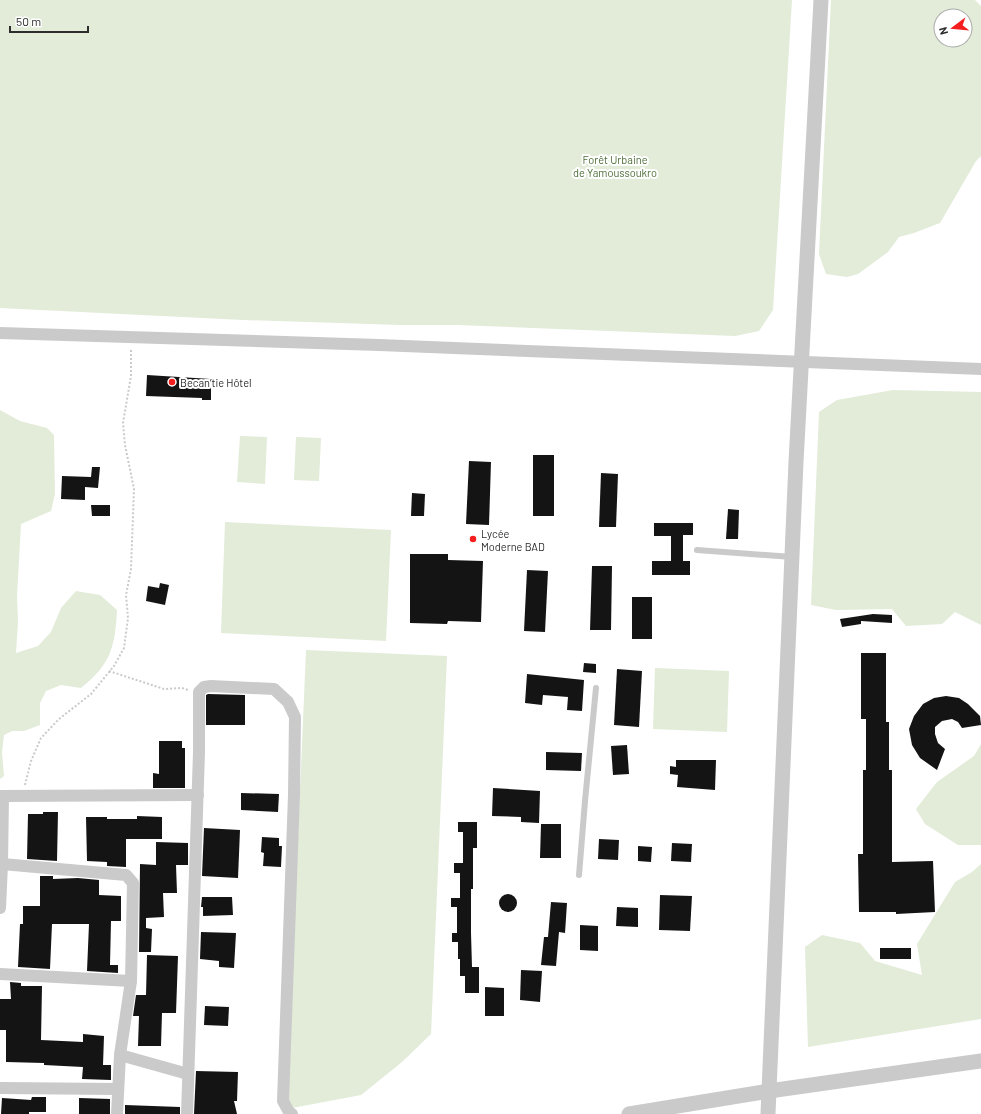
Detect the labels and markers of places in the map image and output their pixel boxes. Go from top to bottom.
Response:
place label: Becan’tie Hôtel [180,376,252,389]
marker: Becan’tie Hôtel [167,377,177,387]
place label: Lycée Moderne BAD [481,527,545,553]
marker: Lycée Moderne BAD [468,534,478,544]

